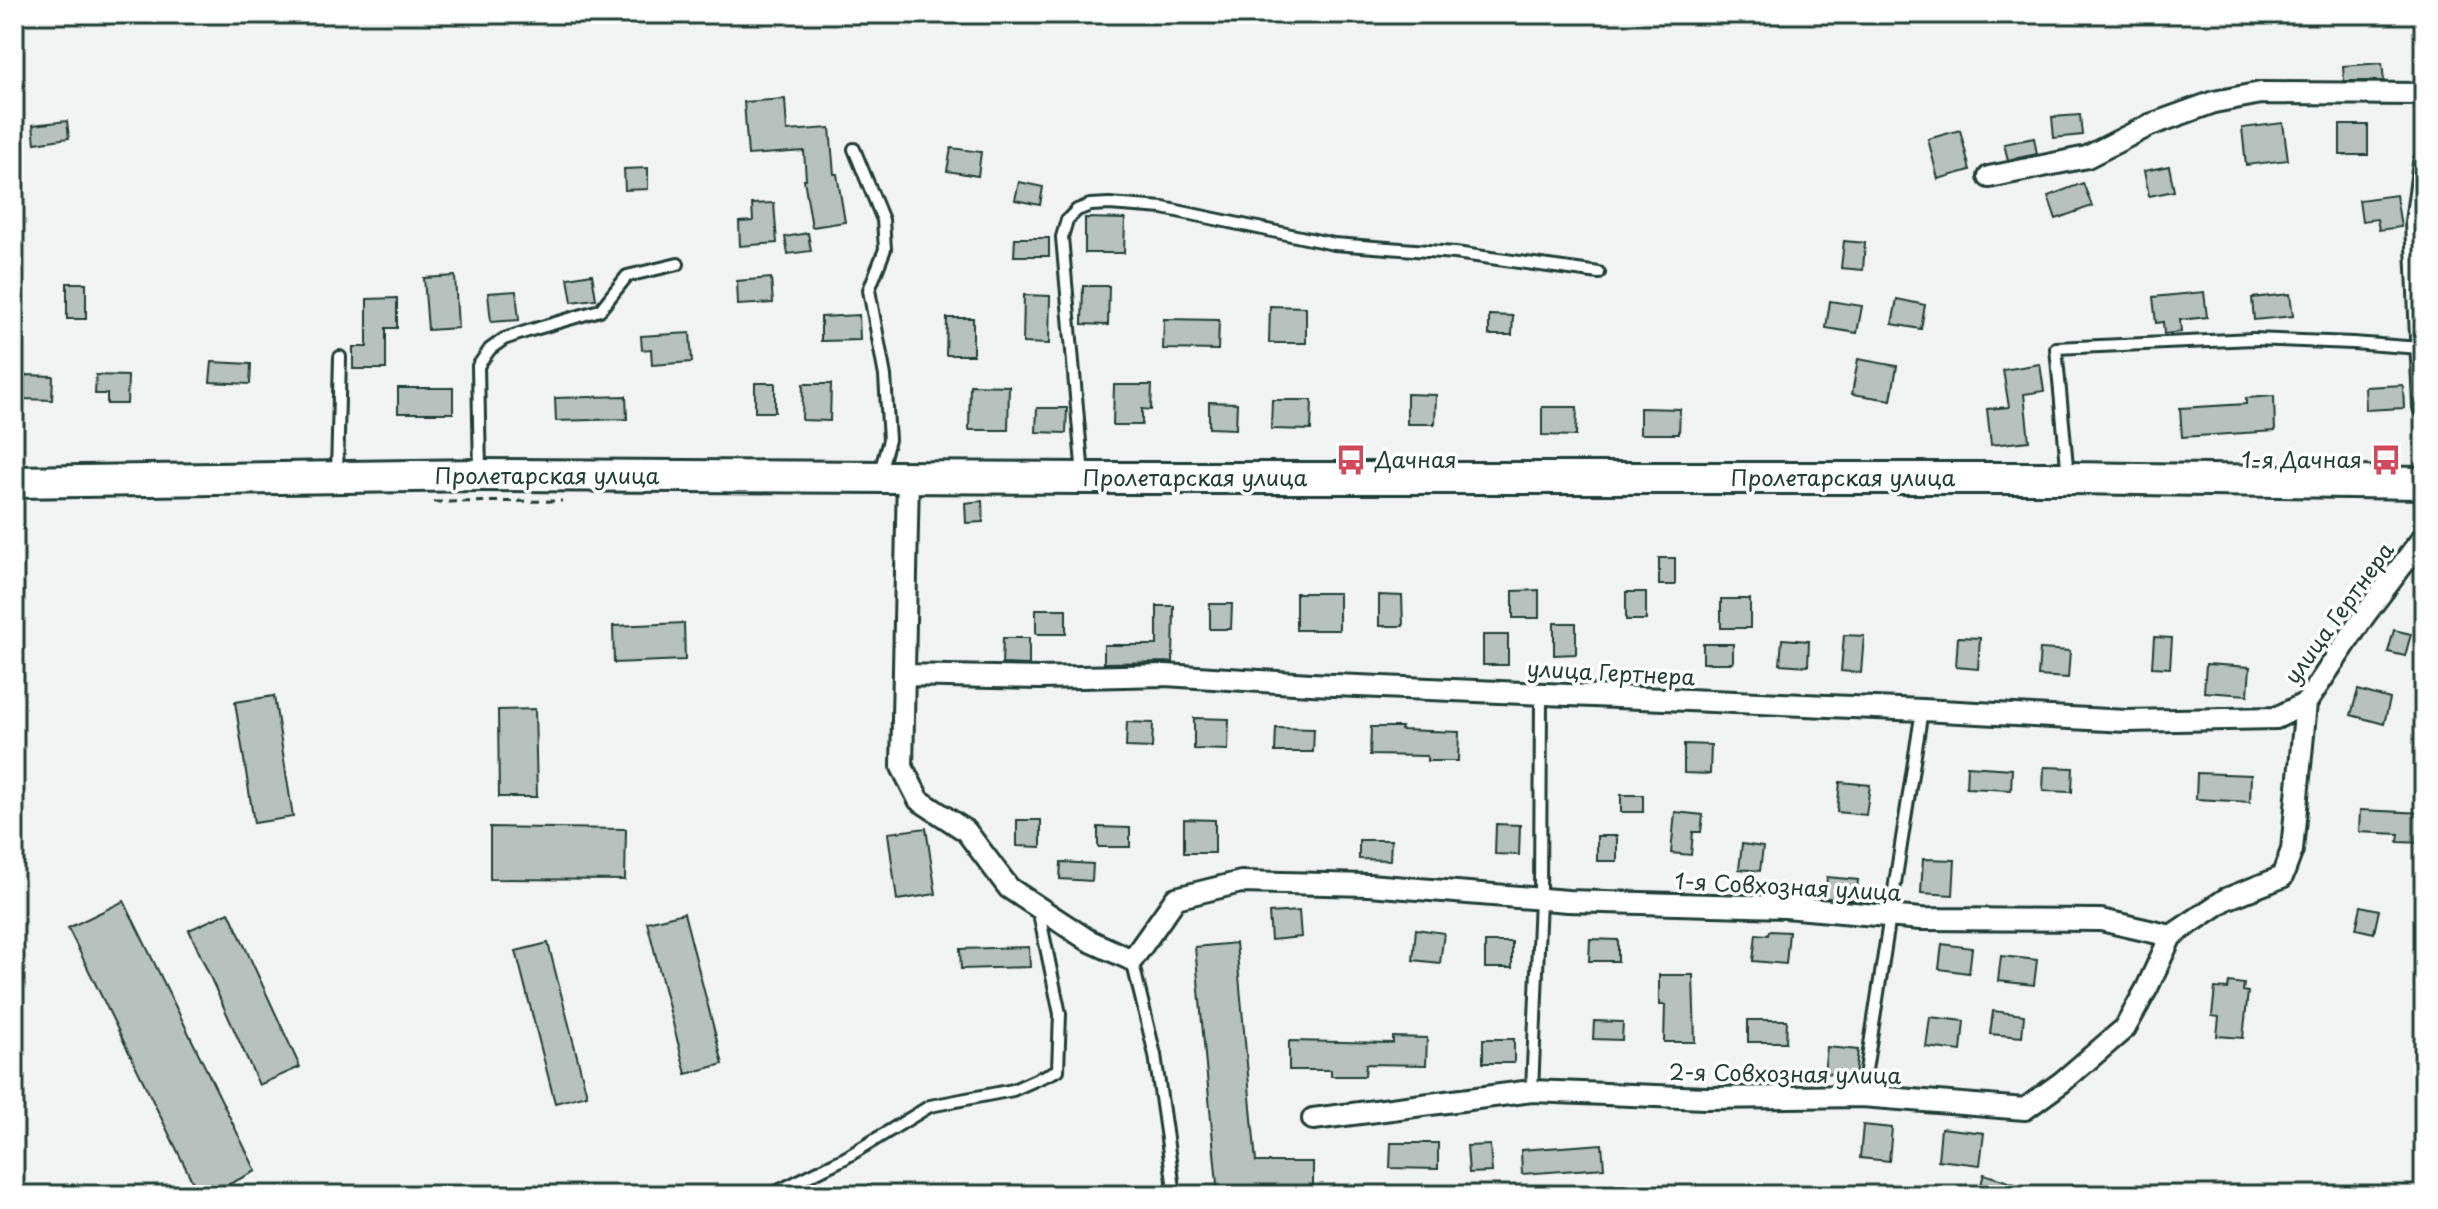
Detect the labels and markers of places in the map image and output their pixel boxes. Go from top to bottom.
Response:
place label: Дачная [1374,442,1457,475]
place label: 1-я Дачная [2241,442,2362,475]
bus stop icon: Дачная [1334,443,1368,477]
bus stop icon: 1-я Дачная [2369,443,2403,477]

